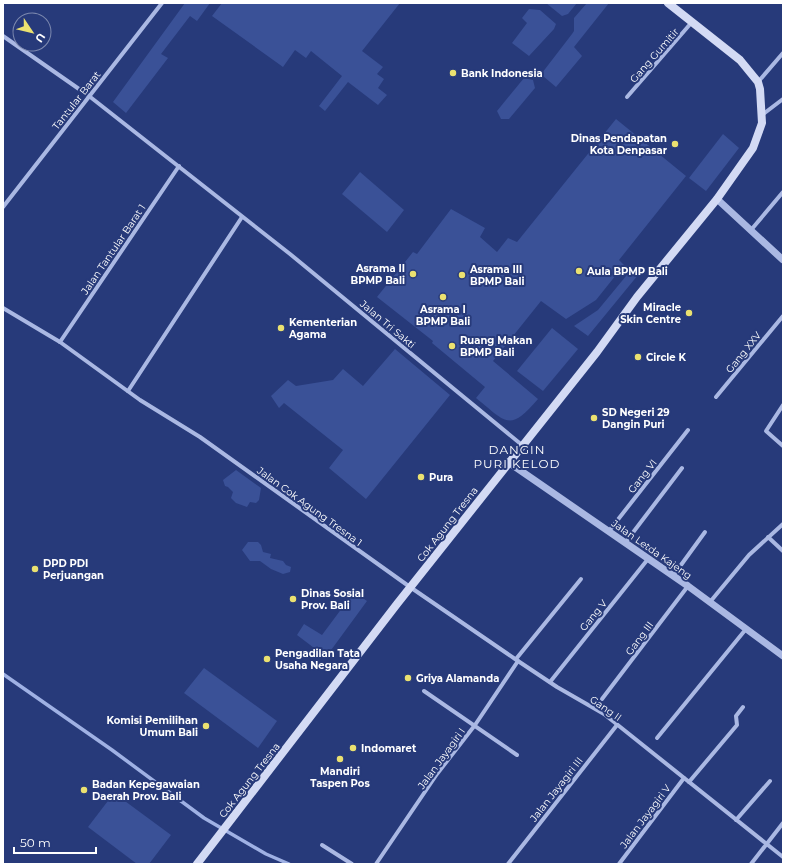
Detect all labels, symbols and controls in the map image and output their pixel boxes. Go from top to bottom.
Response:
north arrow [12,12,52,52]
street label: Gang Gumitir [627,25,682,85]
text: U [32,30,48,45]
place label: Bank Indonesia [461,67,543,80]
street label: Tantular Barat [49,68,103,132]
marker: Bank Indonesia [448,68,458,78]
place label: Dinas Pendapatan Kota Denpasar [571,132,668,157]
marker: Dinas Pendapatan Kota Denpasar [670,139,680,149]
street label: Jalan Tantular Barat 1 [78,202,149,298]
place label: Asrama II BPMP Bali [351,262,405,287]
place label: Asrama III BPMP Bali [469,263,524,288]
place label: Aula BPMP Bali [586,265,668,278]
marker: Aula BPMP Bali [574,266,584,276]
marker: Asrama II BPMP Bali [408,269,418,279]
marker: Asrama III BPMP Bali [457,270,467,280]
marker: Asrama I BPMP Bali [438,292,448,302]
street label: Jalan Tri Sakti [356,297,418,351]
place label: Miracle Skin Centre [620,301,681,326]
place label: Asrama I BPMP Bali [416,303,470,328]
marker: Miracle Skin Centre [684,308,694,318]
place label: Kementerian Agama [288,316,357,341]
marker: Kementerian Agama [276,323,286,333]
street label: Gang XXV [723,329,764,376]
place label: Ruang Makan BPMP Bali [460,334,533,359]
marker: Ruang Makan BPMP Bali [447,341,457,351]
place label: Circle K [646,351,686,364]
marker: Circle K [633,352,643,362]
place label: SD Negeri 29 Dangin Puri [602,406,670,431]
marker: SD Negeri 29 Dangin Puri [589,413,599,423]
district label: DANGIN PURI KELOD [474,442,560,471]
street label: Gang VI [625,457,660,496]
street label: Jalan Cok Agung Tresna 1 [254,463,365,549]
place label: Pura [429,471,453,484]
marker: Pura [416,472,426,482]
street label: Cok Agung Tresna [414,484,481,564]
street label: Jalan Letda Kajeng [608,516,694,582]
place label: DPD PDI Perjuangan [43,557,104,582]
marker: DPD PDI Perjuangan [30,564,40,574]
place label: Dinas Sosial Prov. Bali [301,587,364,612]
marker: Dinas Sosial Prov. Bali [288,594,298,604]
street label: Gang V [577,597,610,634]
street label: Gang III [622,619,656,658]
place label: Pengadilan Tata Usaha Negara [275,647,360,672]
marker: Pengadilan Tata Usaha Negara [262,654,272,664]
place label: Griya Alamanda [416,672,499,685]
marker: Griya Alamanda [403,673,413,683]
street label: Gang II [587,693,624,724]
place label: Komisi Pemilihan Umum Bali [107,714,198,739]
marker: Komisi Pemilihan Umum Bali [201,721,211,731]
street label: Jalan Jayagiri I [414,725,468,792]
street label: Cok Agung Tresna [216,740,283,820]
place label: Indomaret [361,742,417,755]
marker: Indomaret [348,743,358,753]
marker: Mandiri Taspen Pos [335,754,345,764]
street label: Jalan Jayagiri III [526,754,586,825]
place label: Mandiri Taspen Pos [310,765,370,790]
place label: Badan Kepegawaian Daerah Prov. Bali [92,778,200,803]
street label: Jalan Jayagiri V [617,782,674,852]
marker: Badan Kepegawaian Daerah Prov. Bali [79,785,89,795]
scale bar [14,829,96,855]
text: 50 m [20,835,51,850]

